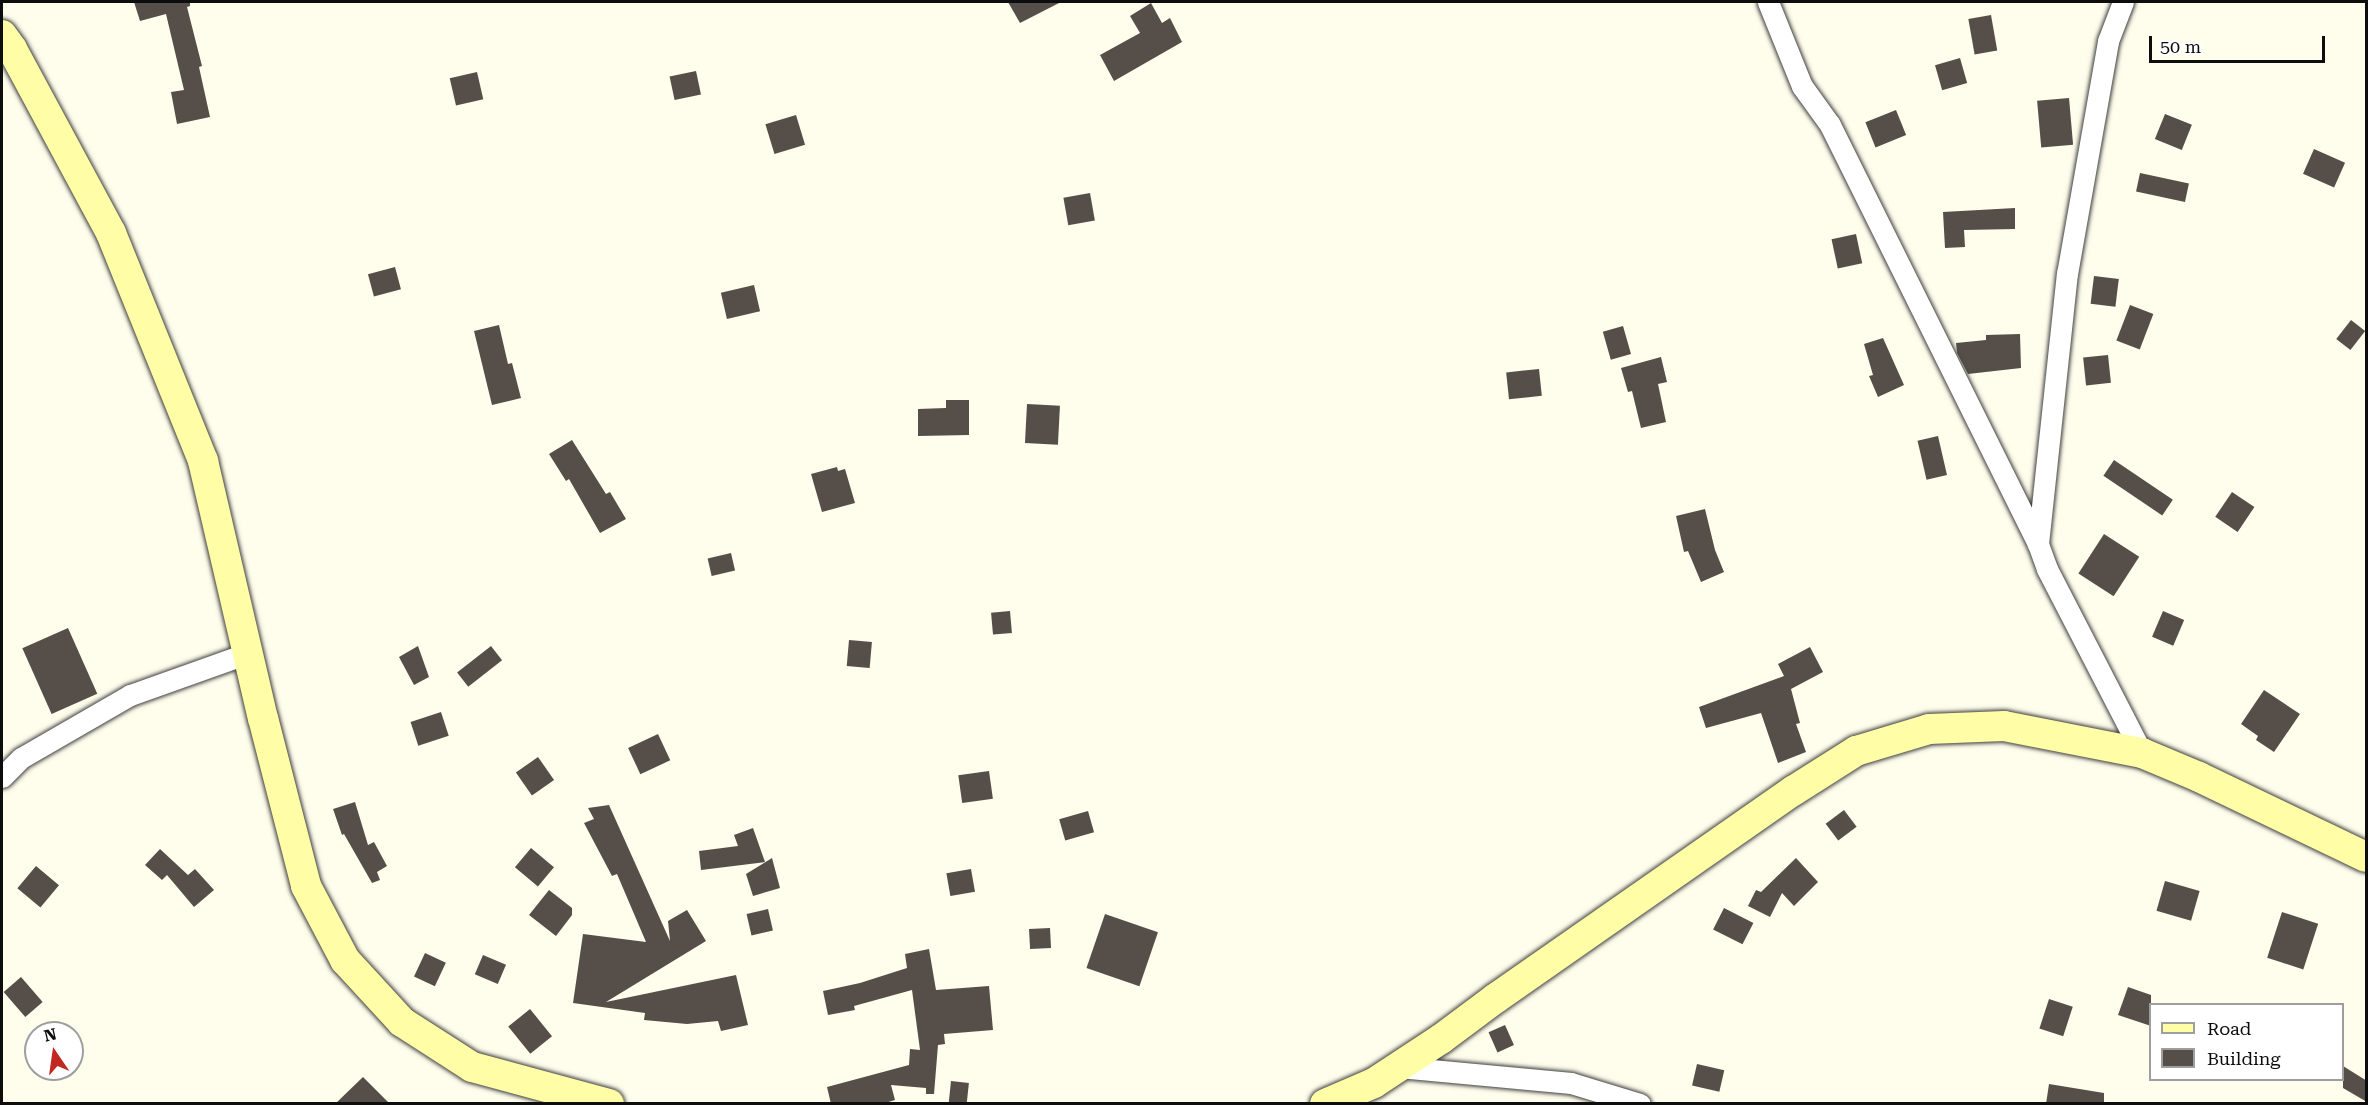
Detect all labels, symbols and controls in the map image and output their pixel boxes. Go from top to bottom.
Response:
scale bar [2152,24,2328,62]
text: 50 m [2160,36,2201,57]
legend [2149,1003,2344,1081]
text: Road [2207,1018,2251,1039]
north arrow [24,1021,84,1081]
text: N [42,1024,58,1046]
text: Building [2207,1048,2281,1069]

